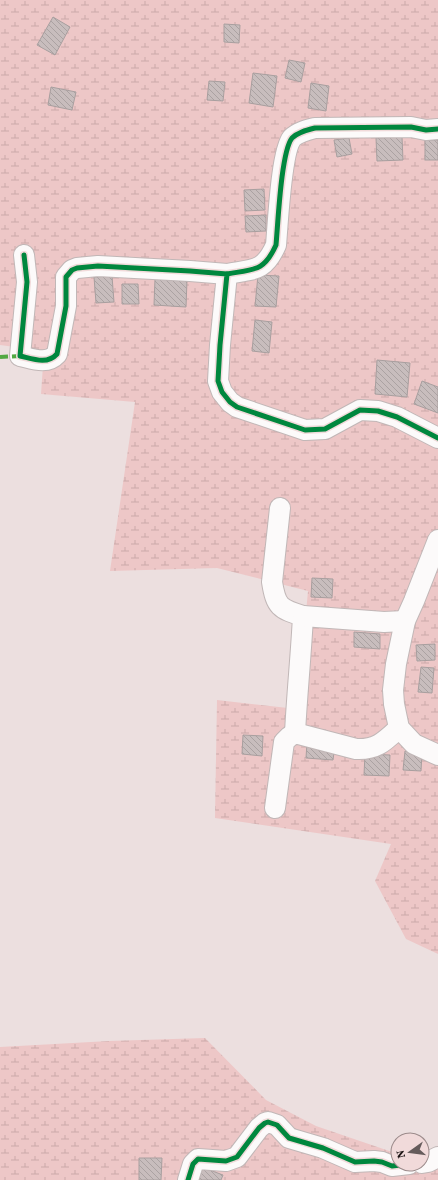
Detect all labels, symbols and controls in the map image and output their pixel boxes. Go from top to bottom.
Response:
north arrow [390,1132,430,1172]
text: N [393,1149,409,1160]

